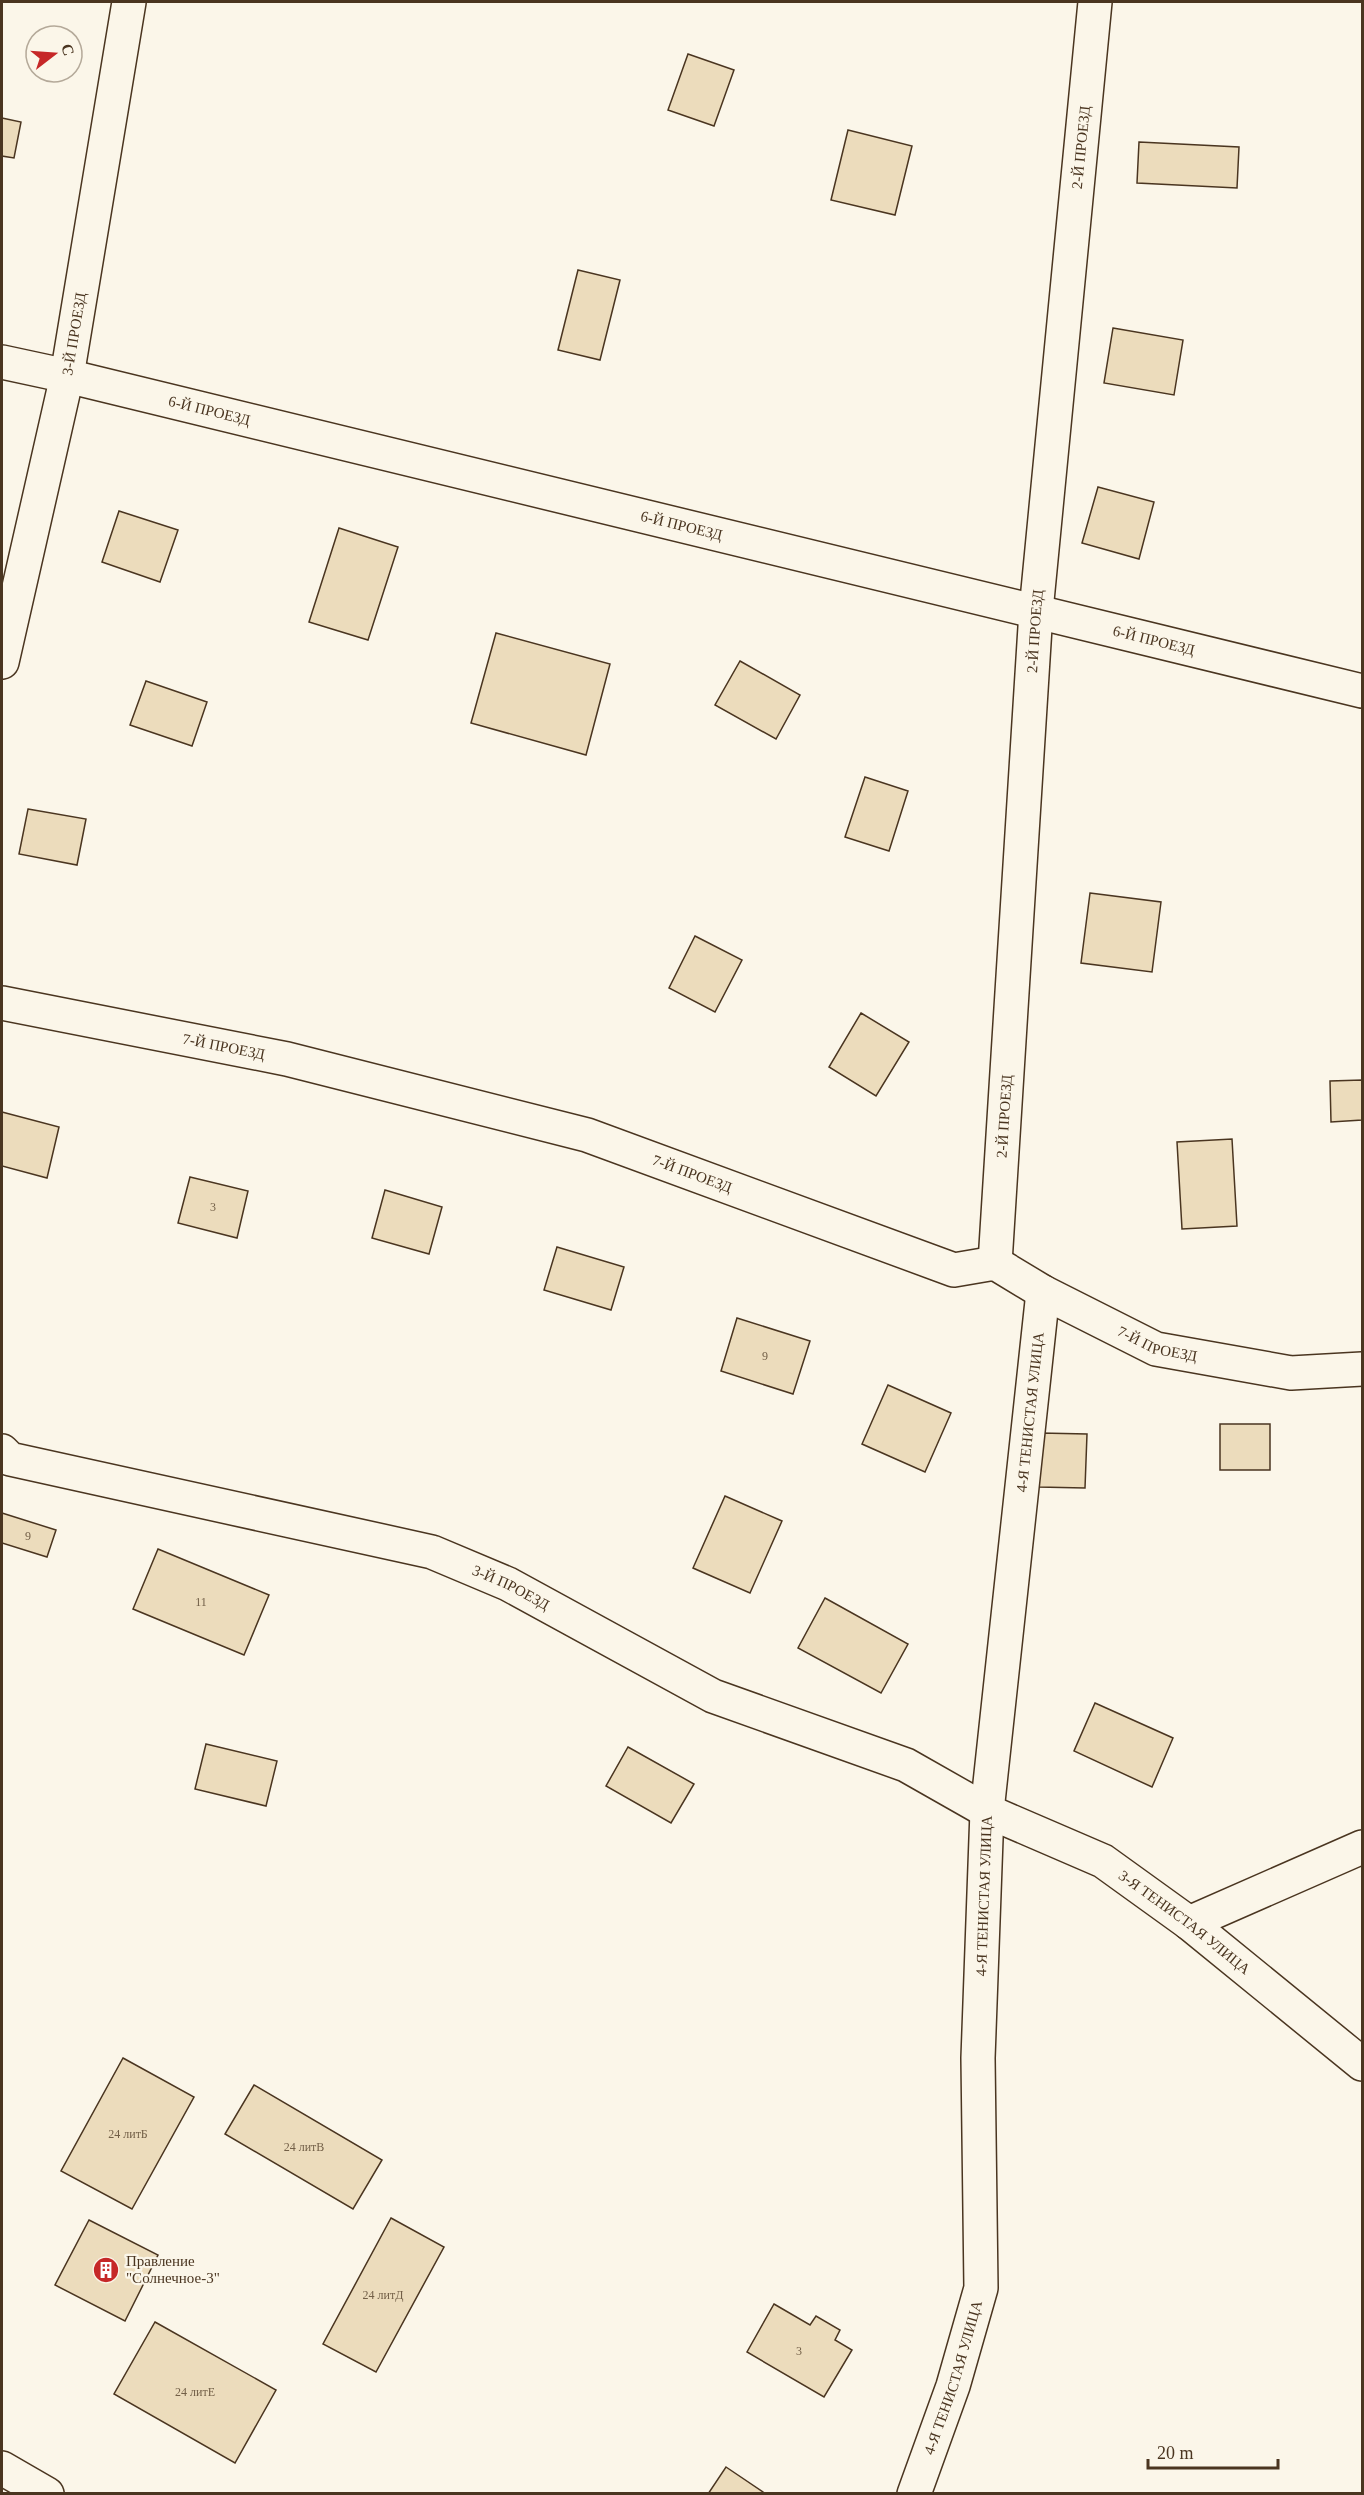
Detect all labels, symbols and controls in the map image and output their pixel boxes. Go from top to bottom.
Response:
north arrow [24,24,84,84]
text: С [58,42,78,58]
street label: 2-Й ПРОЕЗД [1069,105,1093,190]
street label: 3-Й ПРОЕЗД [59,291,89,376]
street label: 6-Й ПРОЕЗД [167,393,252,428]
street label: 6-Й ПРОЕЗД [639,508,724,543]
street label: 2-Й ПРОЕЗД [1024,589,1046,673]
street label: 6-Й ПРОЕЗД [1111,623,1196,658]
street label: 7-Й ПРОЕЗД [181,1031,266,1062]
street label: 2-Й ПРОЕЗД [994,1074,1015,1158]
street label: 7-Й ПРОЕЗД [650,1152,734,1196]
house number: 3 [210,1200,216,1214]
street label: 7-Й ПРОЕЗД [1115,1323,1198,1364]
street label: 4-Я ТЕНИСТАЯ УЛИЦА [1013,1331,1047,1493]
house number: 9 [762,1349,768,1363]
house number: 9 [25,1529,31,1543]
street label: 3-Й ПРОЕЗД [470,1562,552,1613]
house number: 11 [195,1595,207,1609]
street label: 4-Я ТЕНИСТАЯ УЛИЦА [973,1815,995,1977]
street label: 3-Я ТЕНИСТАЯ УЛИЦА [1116,1867,1254,1978]
house number: 24 литБ [108,2127,148,2141]
house number: 24 литВ [284,2140,324,2154]
place label: Правление "Солнечное-3" [126,2253,220,2286]
building icon: Правление "Солнечное-3" [91,2255,121,2285]
house number: 24 литД [363,2288,403,2302]
street label: 4-Я ТЕНИСТАЯ УЛИЦА [921,2298,985,2457]
house number: 3 [796,2344,802,2358]
house number: 24 литЕ [175,2385,215,2399]
scale bar [1148,2432,1278,2470]
text: 20 m [1157,2443,1194,2463]

